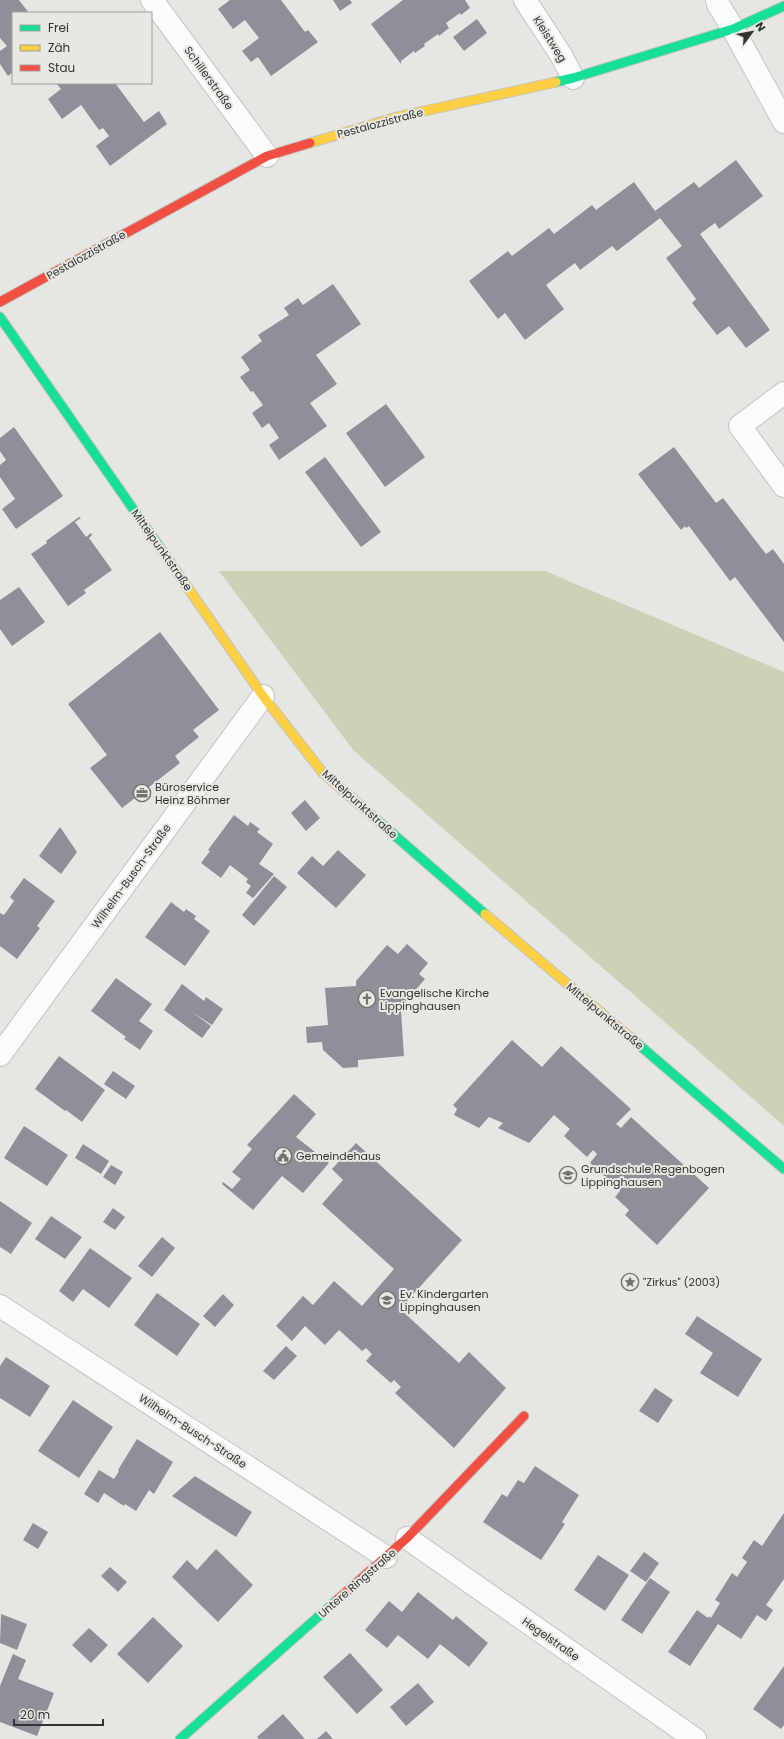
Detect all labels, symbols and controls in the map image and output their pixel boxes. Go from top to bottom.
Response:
legend [12,12,152,84]
north arrow [732,12,772,52]
street label: Kleistweg [529,13,571,65]
text: Frei [48,19,69,36]
text: N [752,19,769,34]
text: Zäh [48,39,70,56]
street label: Schillerstraße [181,43,238,113]
text: Stau [48,59,75,76]
street label: Pestalozzistraße [335,104,425,142]
street label: Pestalozzistraße [43,226,129,283]
street label: Mittelpunktstraße [128,506,196,594]
street label: Mittelpunktstraße [319,766,401,842]
place label: Büroservice Heinz Böhmer [155,779,230,808]
office icon: Büroservice Heinz Böhmer [132,783,152,803]
street label: Wilhelm-Busch-Straße [88,820,175,932]
street label: Mittelpunktstraße [563,979,647,1053]
place label: Evangelische Kirche Lippinghausen [380,985,489,1014]
church icon: Evangelische Kirche Lippinghausen [357,989,377,1009]
public building icon: Gemeindehaus [273,1146,293,1166]
place label: Gemeindehaus [296,1148,381,1164]
place label: Grundschule Regenbogen Lippinghausen [581,1161,725,1190]
school or university icon: Grundschule Regenbogen Lippinghausen [558,1165,578,1185]
place icon: "Zirkus" (2003) [620,1272,640,1292]
place label: "Zirkus" (2003) [643,1274,720,1290]
place label: Ev. Kindergarten Lippinghausen [400,1286,489,1315]
school or university icon: Ev. Kindergarten Lippinghausen [377,1290,397,1310]
street label: Wilhelm-Busch-Straße [136,1390,250,1472]
street label: Untere Ringstraße [315,1544,400,1621]
street label: Hegelstraße [519,1613,583,1665]
scale bar [14,1701,103,1727]
text: 20 m [20,1706,50,1723]

